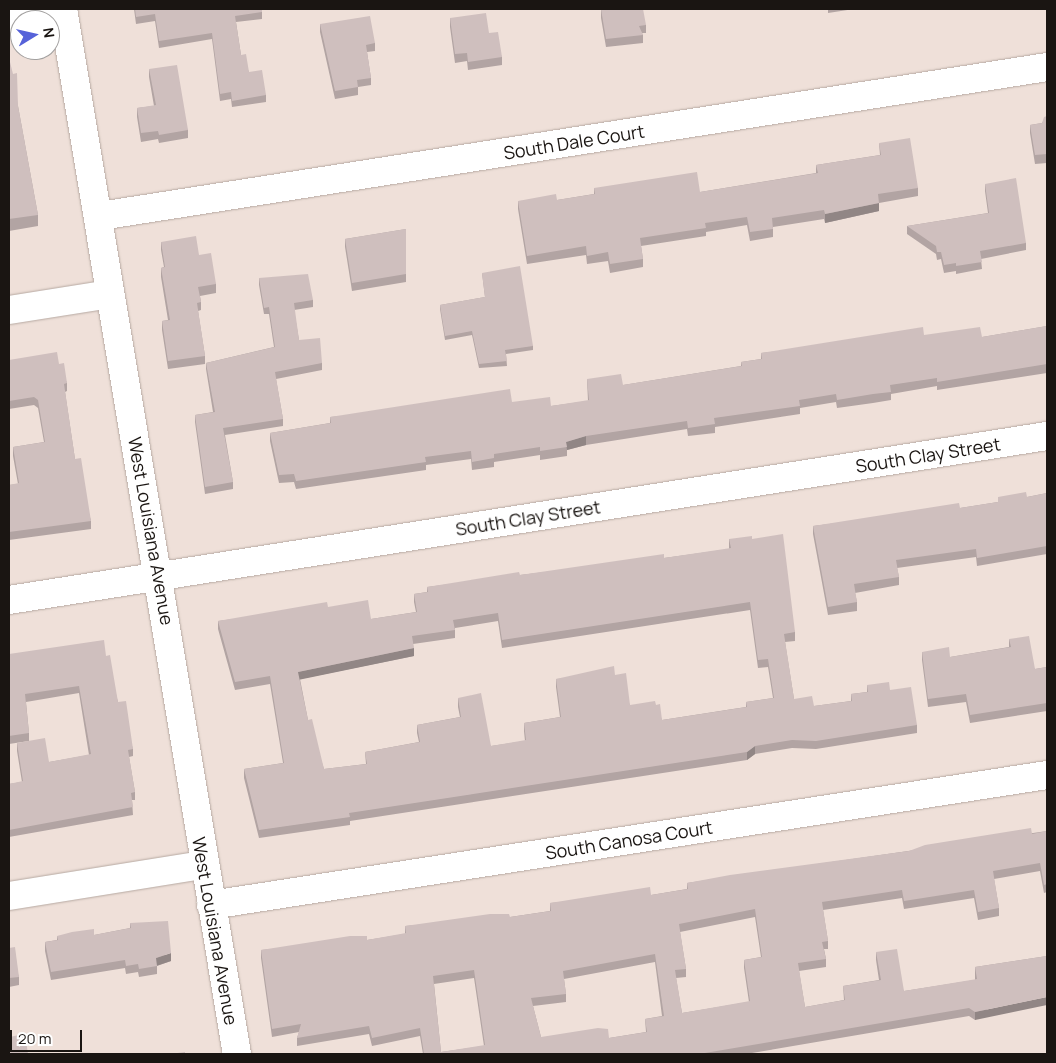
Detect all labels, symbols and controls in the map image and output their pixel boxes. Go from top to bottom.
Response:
north arrow [10,10,60,60]
text: N [39,26,59,39]
street label: South Dale Court [502,120,646,164]
street label: South Clay Street [854,433,1002,477]
street label: West Louisiana Avenue [124,435,178,627]
street label: South Clay Street [454,496,602,540]
street label: South Canosa Court [544,816,714,864]
street label: West Louisiana Avenue [188,835,242,1027]
scale bar [12,1020,85,1052]
text: 20 m [18,1028,51,1049]

